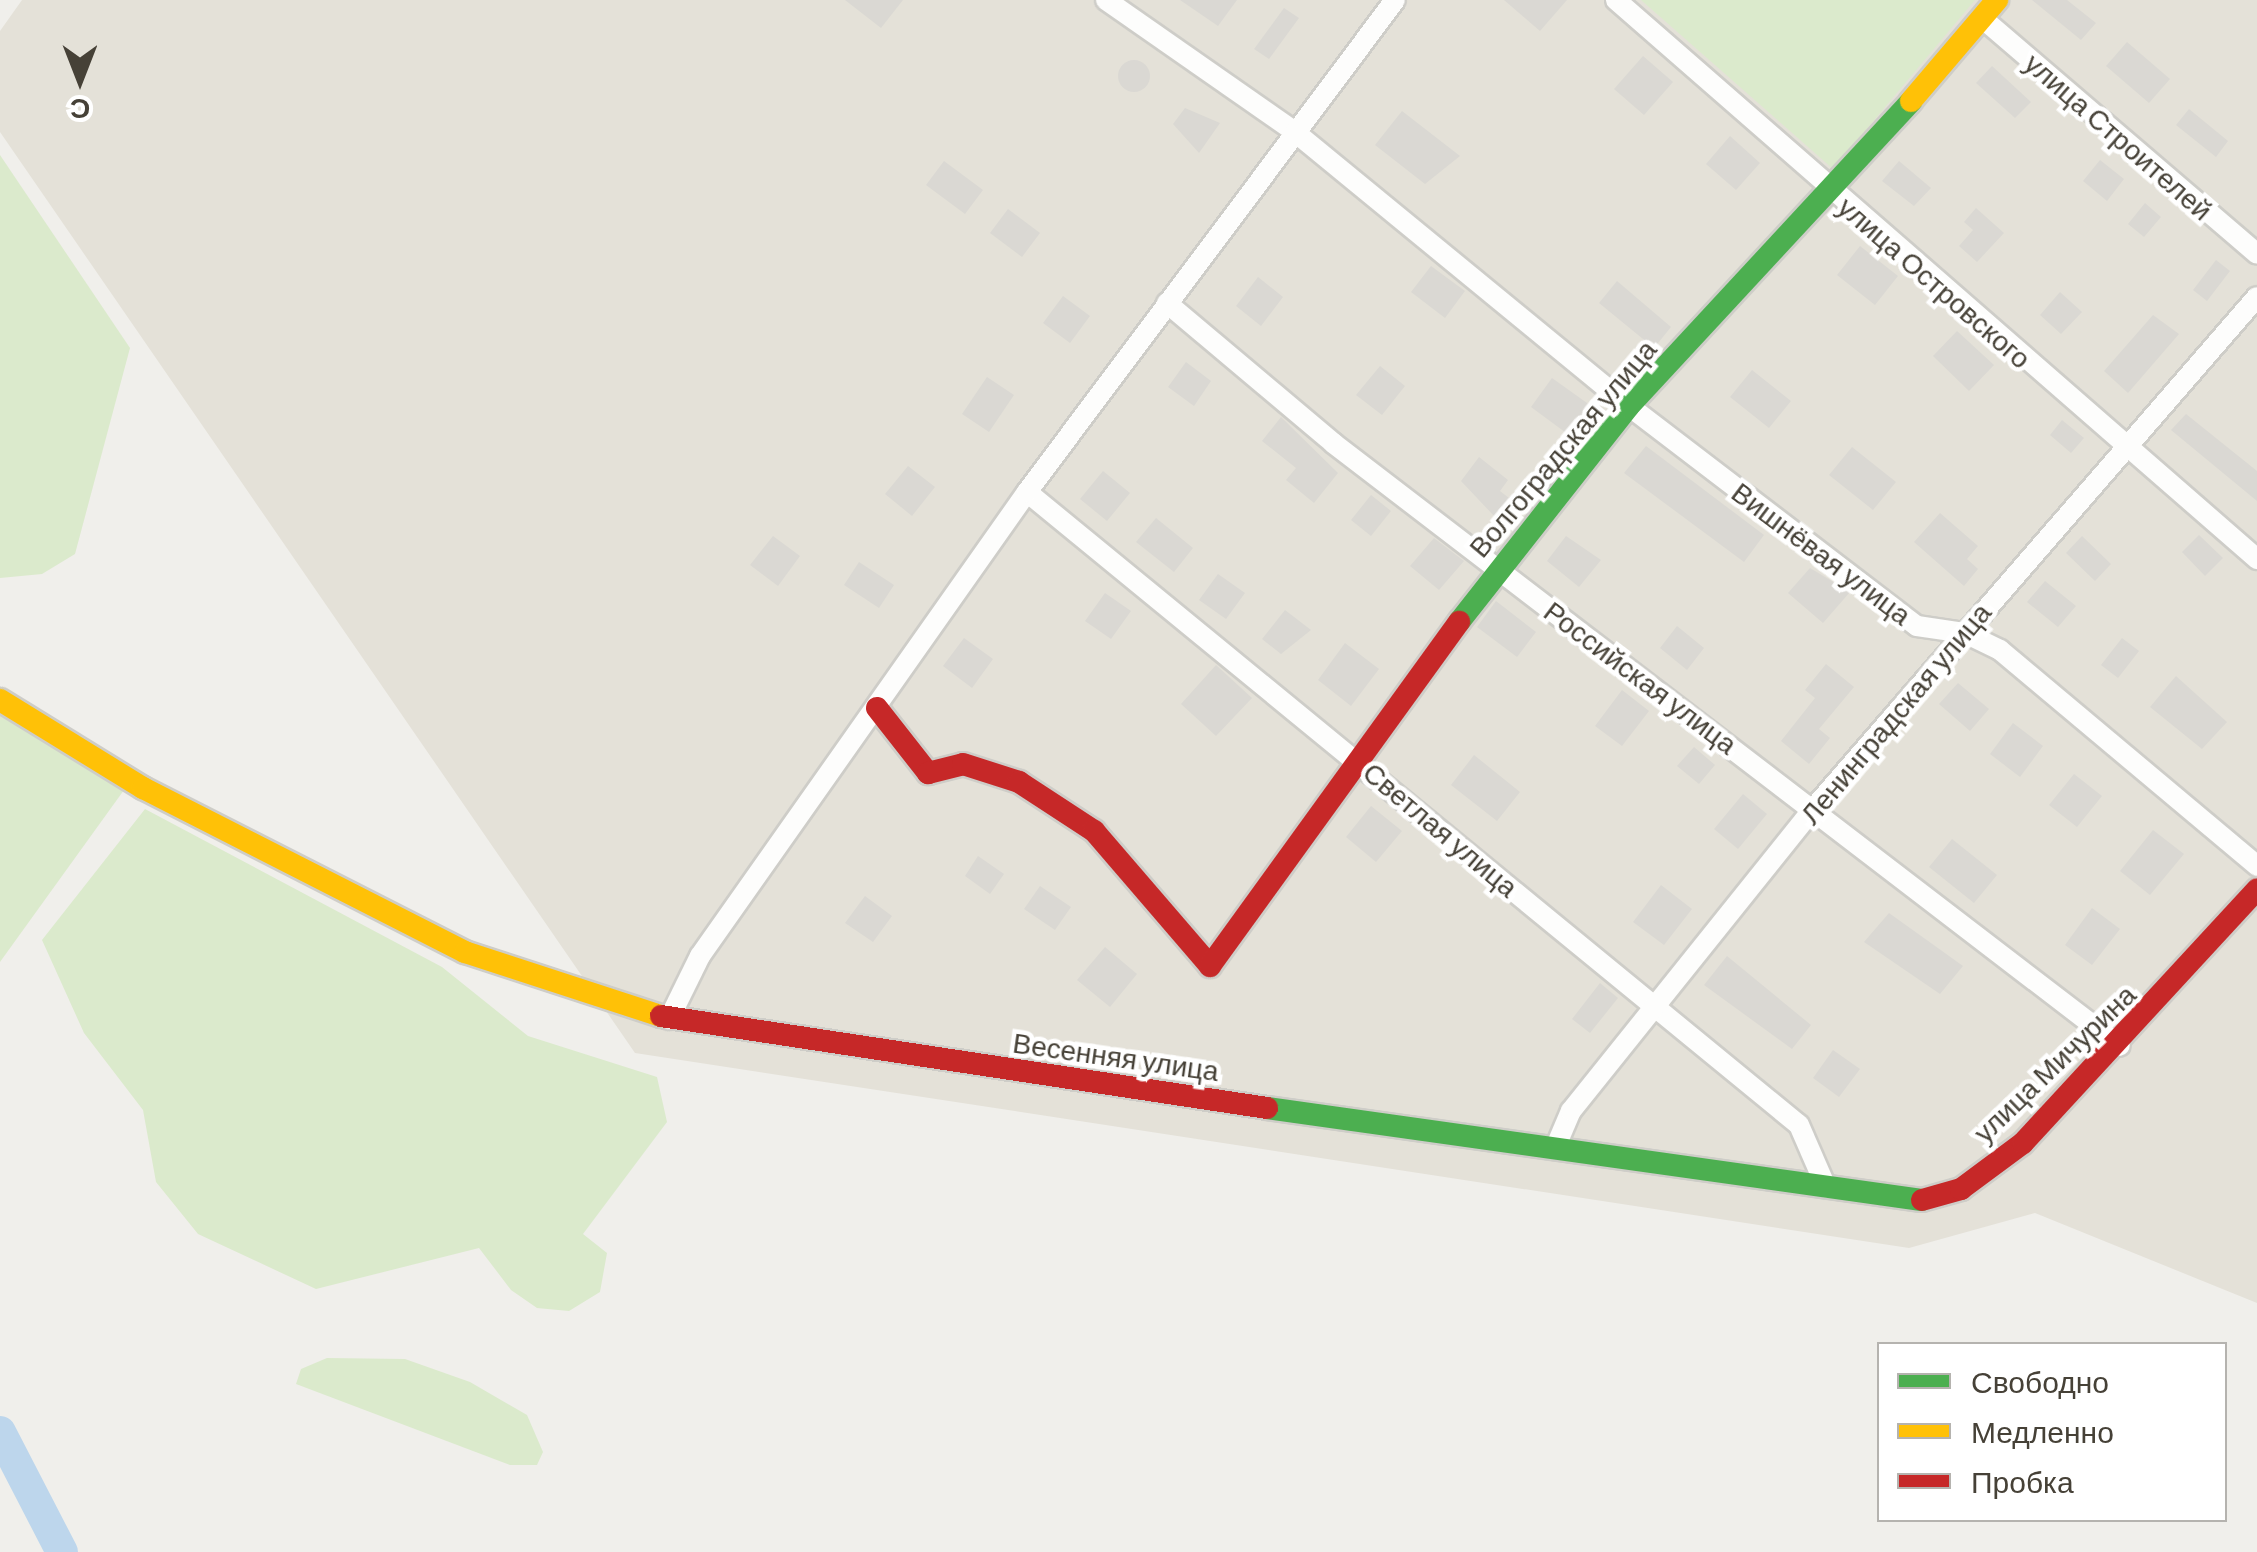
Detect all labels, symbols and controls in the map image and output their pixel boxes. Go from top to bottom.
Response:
north arrow [30,30,130,130]
street label: улица Строителей [2019,46,2219,226]
text: С [70,93,90,127]
street label: улица Островского [1832,189,2038,375]
street label: Волгоградская улица [1461,333,1663,563]
street label: Вишнёвая улица [1726,475,1918,631]
street label: Российская улица [1538,594,1744,760]
street label: Ленинградская улица [1793,596,1997,830]
street label: Светлая улица [1357,755,1525,903]
street label: улица Мичурина [1966,977,2142,1149]
street label: Весенняя улица [1011,1025,1221,1087]
legend [1877,1342,2227,1522]
text: Свободно [1971,1363,2109,1399]
text: Медленно [1971,1413,2114,1449]
text: Пробка [1971,1463,2074,1499]

